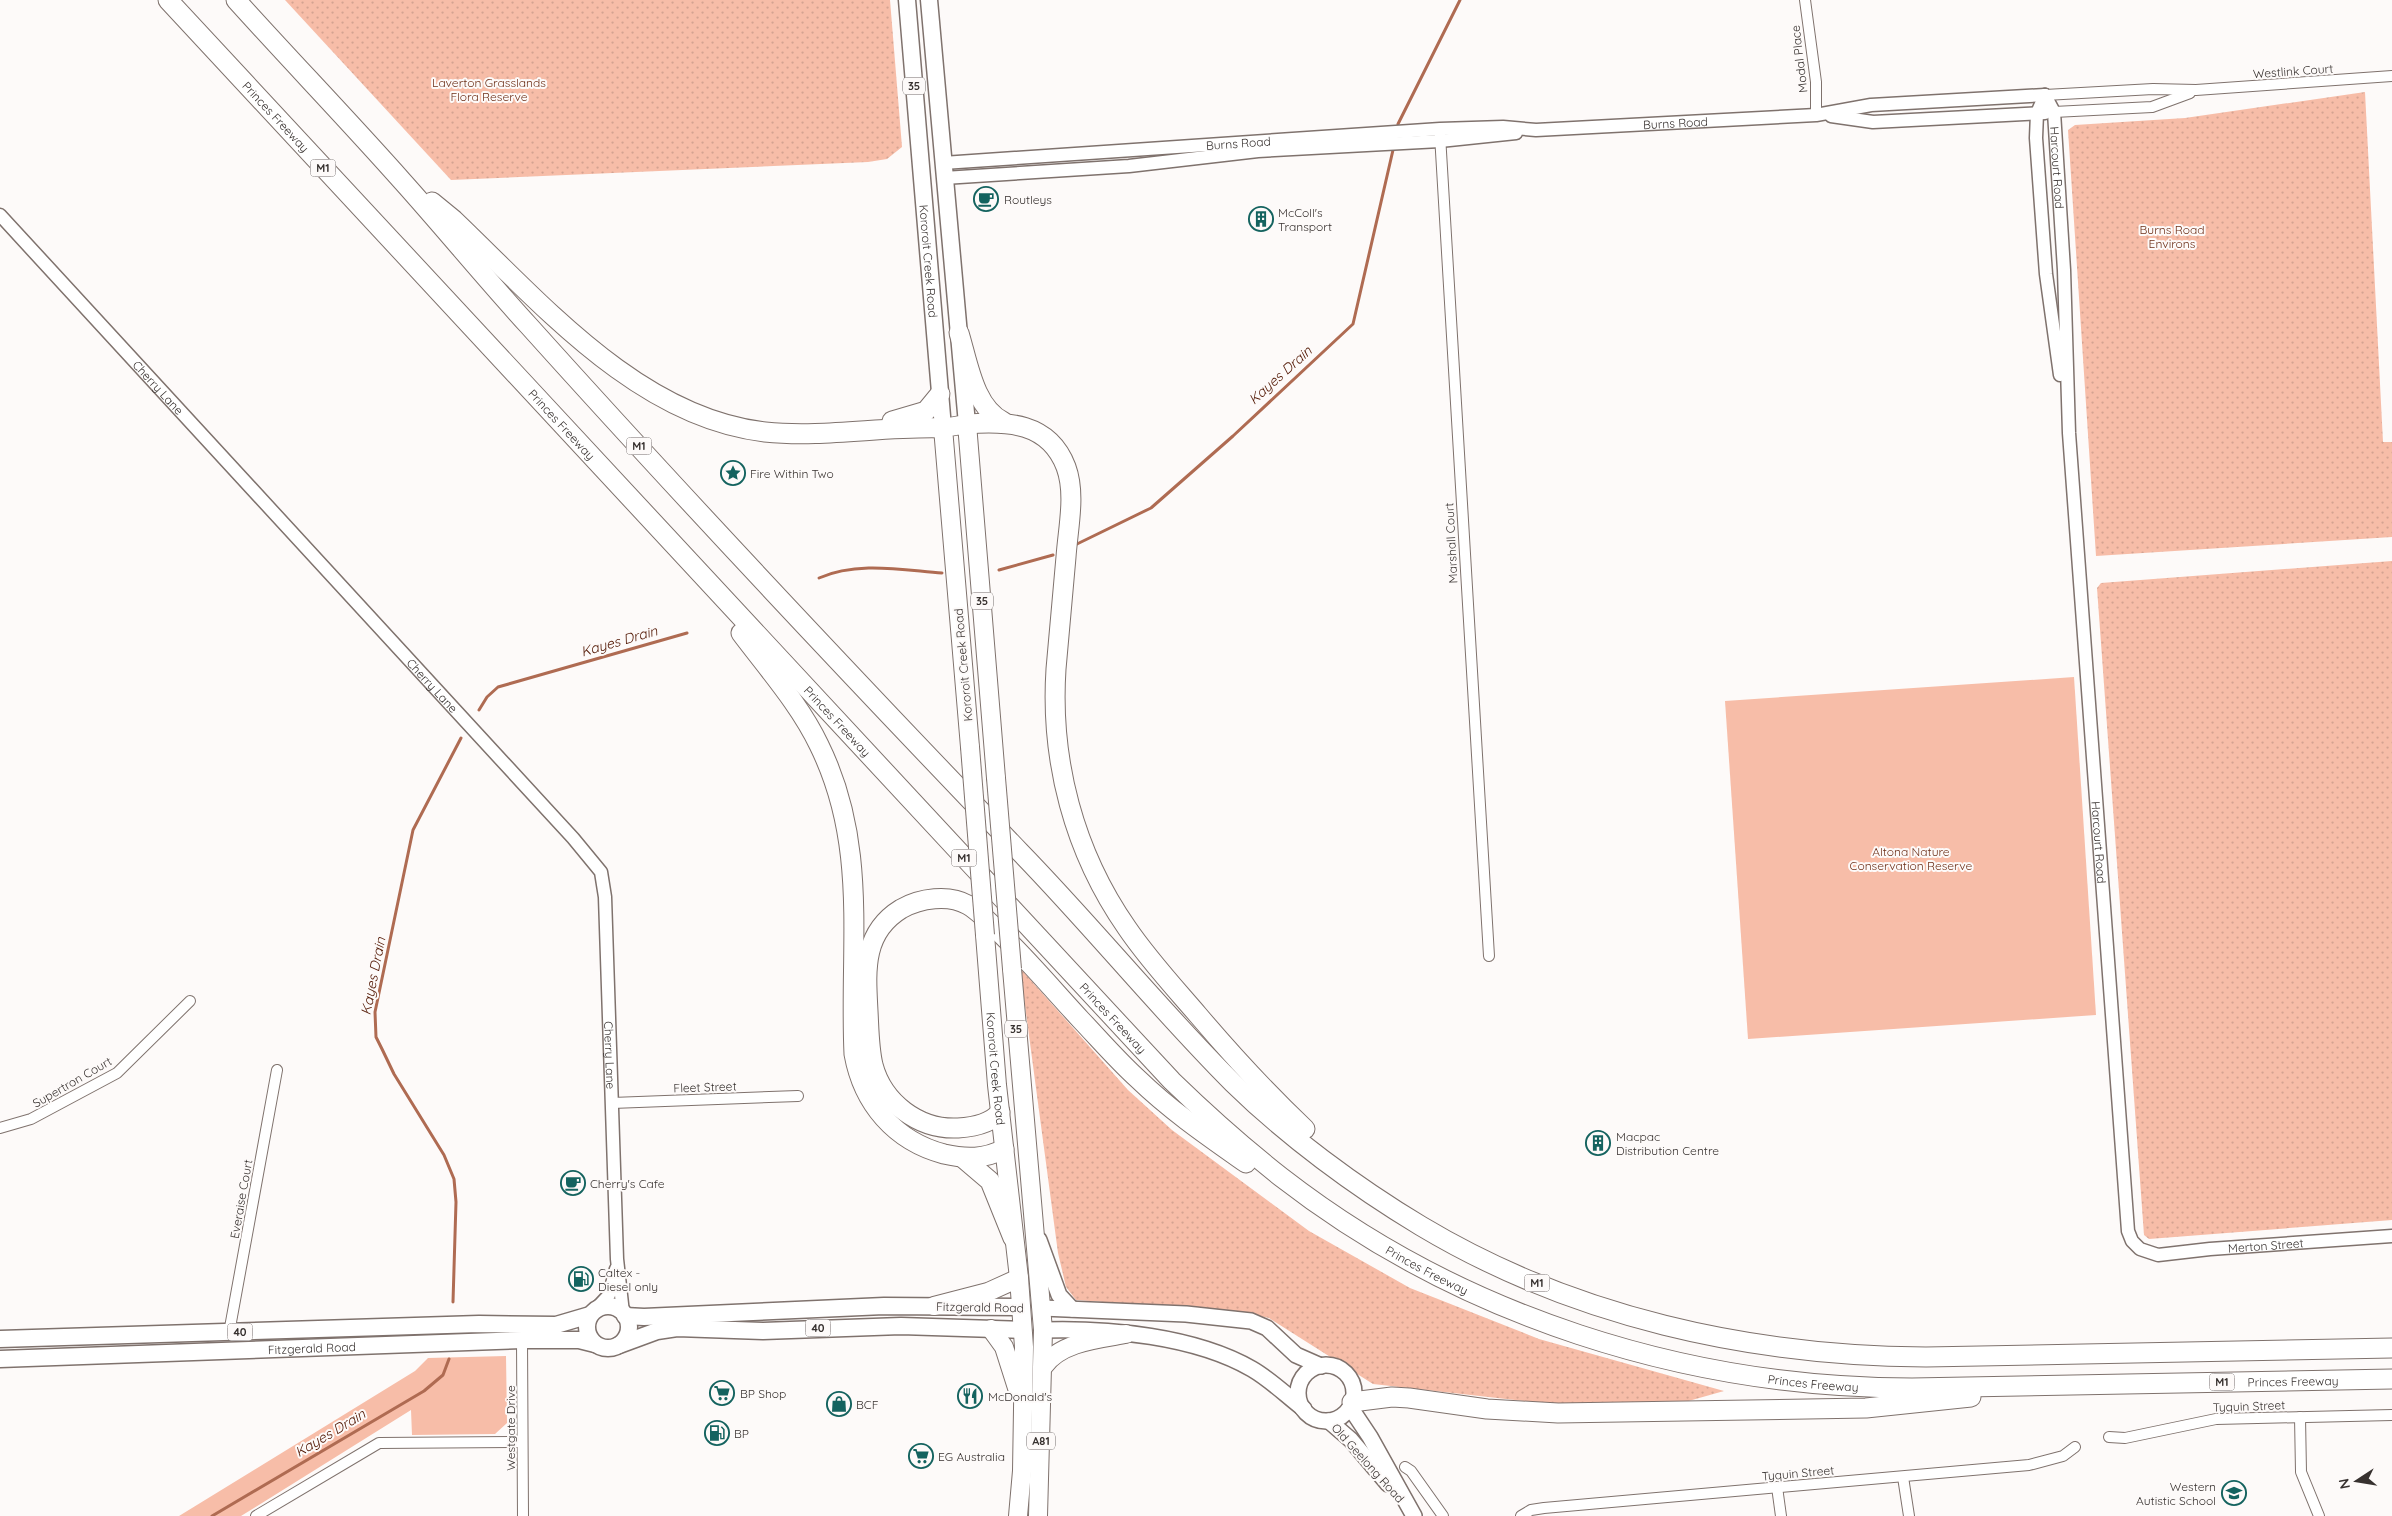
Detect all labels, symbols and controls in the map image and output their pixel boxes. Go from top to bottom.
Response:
street label: Modal Place [1787,24,1811,94]
street label: Westlink Court [2252,61,2334,81]
park label: Laverton Grasslands Flora Reserve [432,75,546,104]
street label: Princes Freeway [240,78,313,155]
road number: 35 [903,78,925,94]
street label: Burns Road [1643,113,1708,132]
street label: Harcourt Road [2047,126,2068,209]
street label: Burns Road [1205,133,1271,152]
road number: M1 [310,160,336,177]
cafe icon: Routleys [973,186,999,212]
place label: Routleys [1004,192,1052,207]
street label: Kororoit Creek Road [917,204,941,318]
place label: McColl's Transport [1278,205,1332,234]
building icon: McColl's Transport [1248,206,1274,232]
park label: Burns Road Environs [2140,222,2204,251]
water label: Kayes Drain [1245,341,1316,408]
street label: Cherry Lane [130,357,187,418]
street label: Princes Freeway [526,386,598,463]
road number: M1 [626,438,652,454]
place icon: Fire Within Two [720,460,746,486]
place label: Fire Within Two [750,466,834,481]
street label: Marshall Court [1441,502,1461,584]
road number: 35 [971,592,993,610]
street label: Kororoit Creek Road [951,608,975,722]
water label: Kayes Drain [579,621,660,661]
street label: Cherry Lane [404,655,461,716]
street label: Princes Freeway [801,683,874,759]
street label: Harcourt Road [2089,801,2110,884]
park label: Altona Nature Conservation Reserve [1850,844,1973,873]
road number: M1 [952,850,976,866]
water label: Kayes Drain [357,935,390,1016]
street label: Princes Freeway [1077,979,1150,1056]
street label: Kororoit Creek Road [984,1011,1009,1126]
street label: Cherry Lane [602,1021,619,1090]
road number: 35 [1005,1021,1027,1038]
street label: Supertron Court [30,1053,114,1111]
street label: Fleet Street [673,1078,737,1096]
place label: Macpac Distribution Centre [1616,1129,1719,1158]
building icon: Macpac Distribution Centre [1585,1130,1611,1156]
street label: Everaise Court [227,1158,255,1240]
cafe icon: Cherry's Cafe [560,1170,586,1196]
place label: Cherry's Cafe [590,1176,665,1191]
street label: Merton Street [2227,1235,2304,1255]
street label: Princes Freeway [1383,1242,1471,1297]
place label: Caltex - Diesel only [598,1265,658,1294]
fuel station icon: Caltex - Diesel only [568,1266,594,1292]
road number: M1 [1524,1275,1550,1292]
street label: Fitzgerald Road [936,1299,1024,1315]
road number: 40 [806,1320,830,1336]
road number: 40 [228,1324,252,1340]
street label: Fitzgerald Road [268,1339,356,1357]
street label: Princes Freeway [1767,1371,1859,1394]
street label: Princes Freeway [2247,1373,2339,1389]
road number: M1 [2210,1374,2234,1390]
supermarket icon: BP Shop [709,1380,735,1406]
restaurant icon: McDonald's [957,1383,983,1409]
street label: Westgate Drive [503,1385,518,1471]
place label: BP Shop [740,1386,786,1401]
place label: McDonald's [988,1389,1053,1404]
shop icon: BCF [826,1391,852,1417]
place label: BCF [856,1397,879,1412]
street label: Tyquin Street [2212,1397,2286,1415]
water label: Kayes Drain [292,1404,369,1461]
fuel station icon: BP [704,1420,730,1446]
street label: Old Geelong Road [1328,1420,1408,1506]
place label: BP [734,1426,749,1441]
road number: A81 [1027,1432,1055,1450]
supermarket icon: EG Australia [908,1443,934,1469]
place label: EG Australia [938,1449,1005,1464]
north arrow [2332,1456,2382,1506]
street label: Tyquin Street [1761,1462,1835,1484]
text: N [2334,1477,2354,1491]
place label: Western Autistic School [2136,1479,2216,1508]
school or university icon: Western Autistic School [2221,1480,2247,1506]

